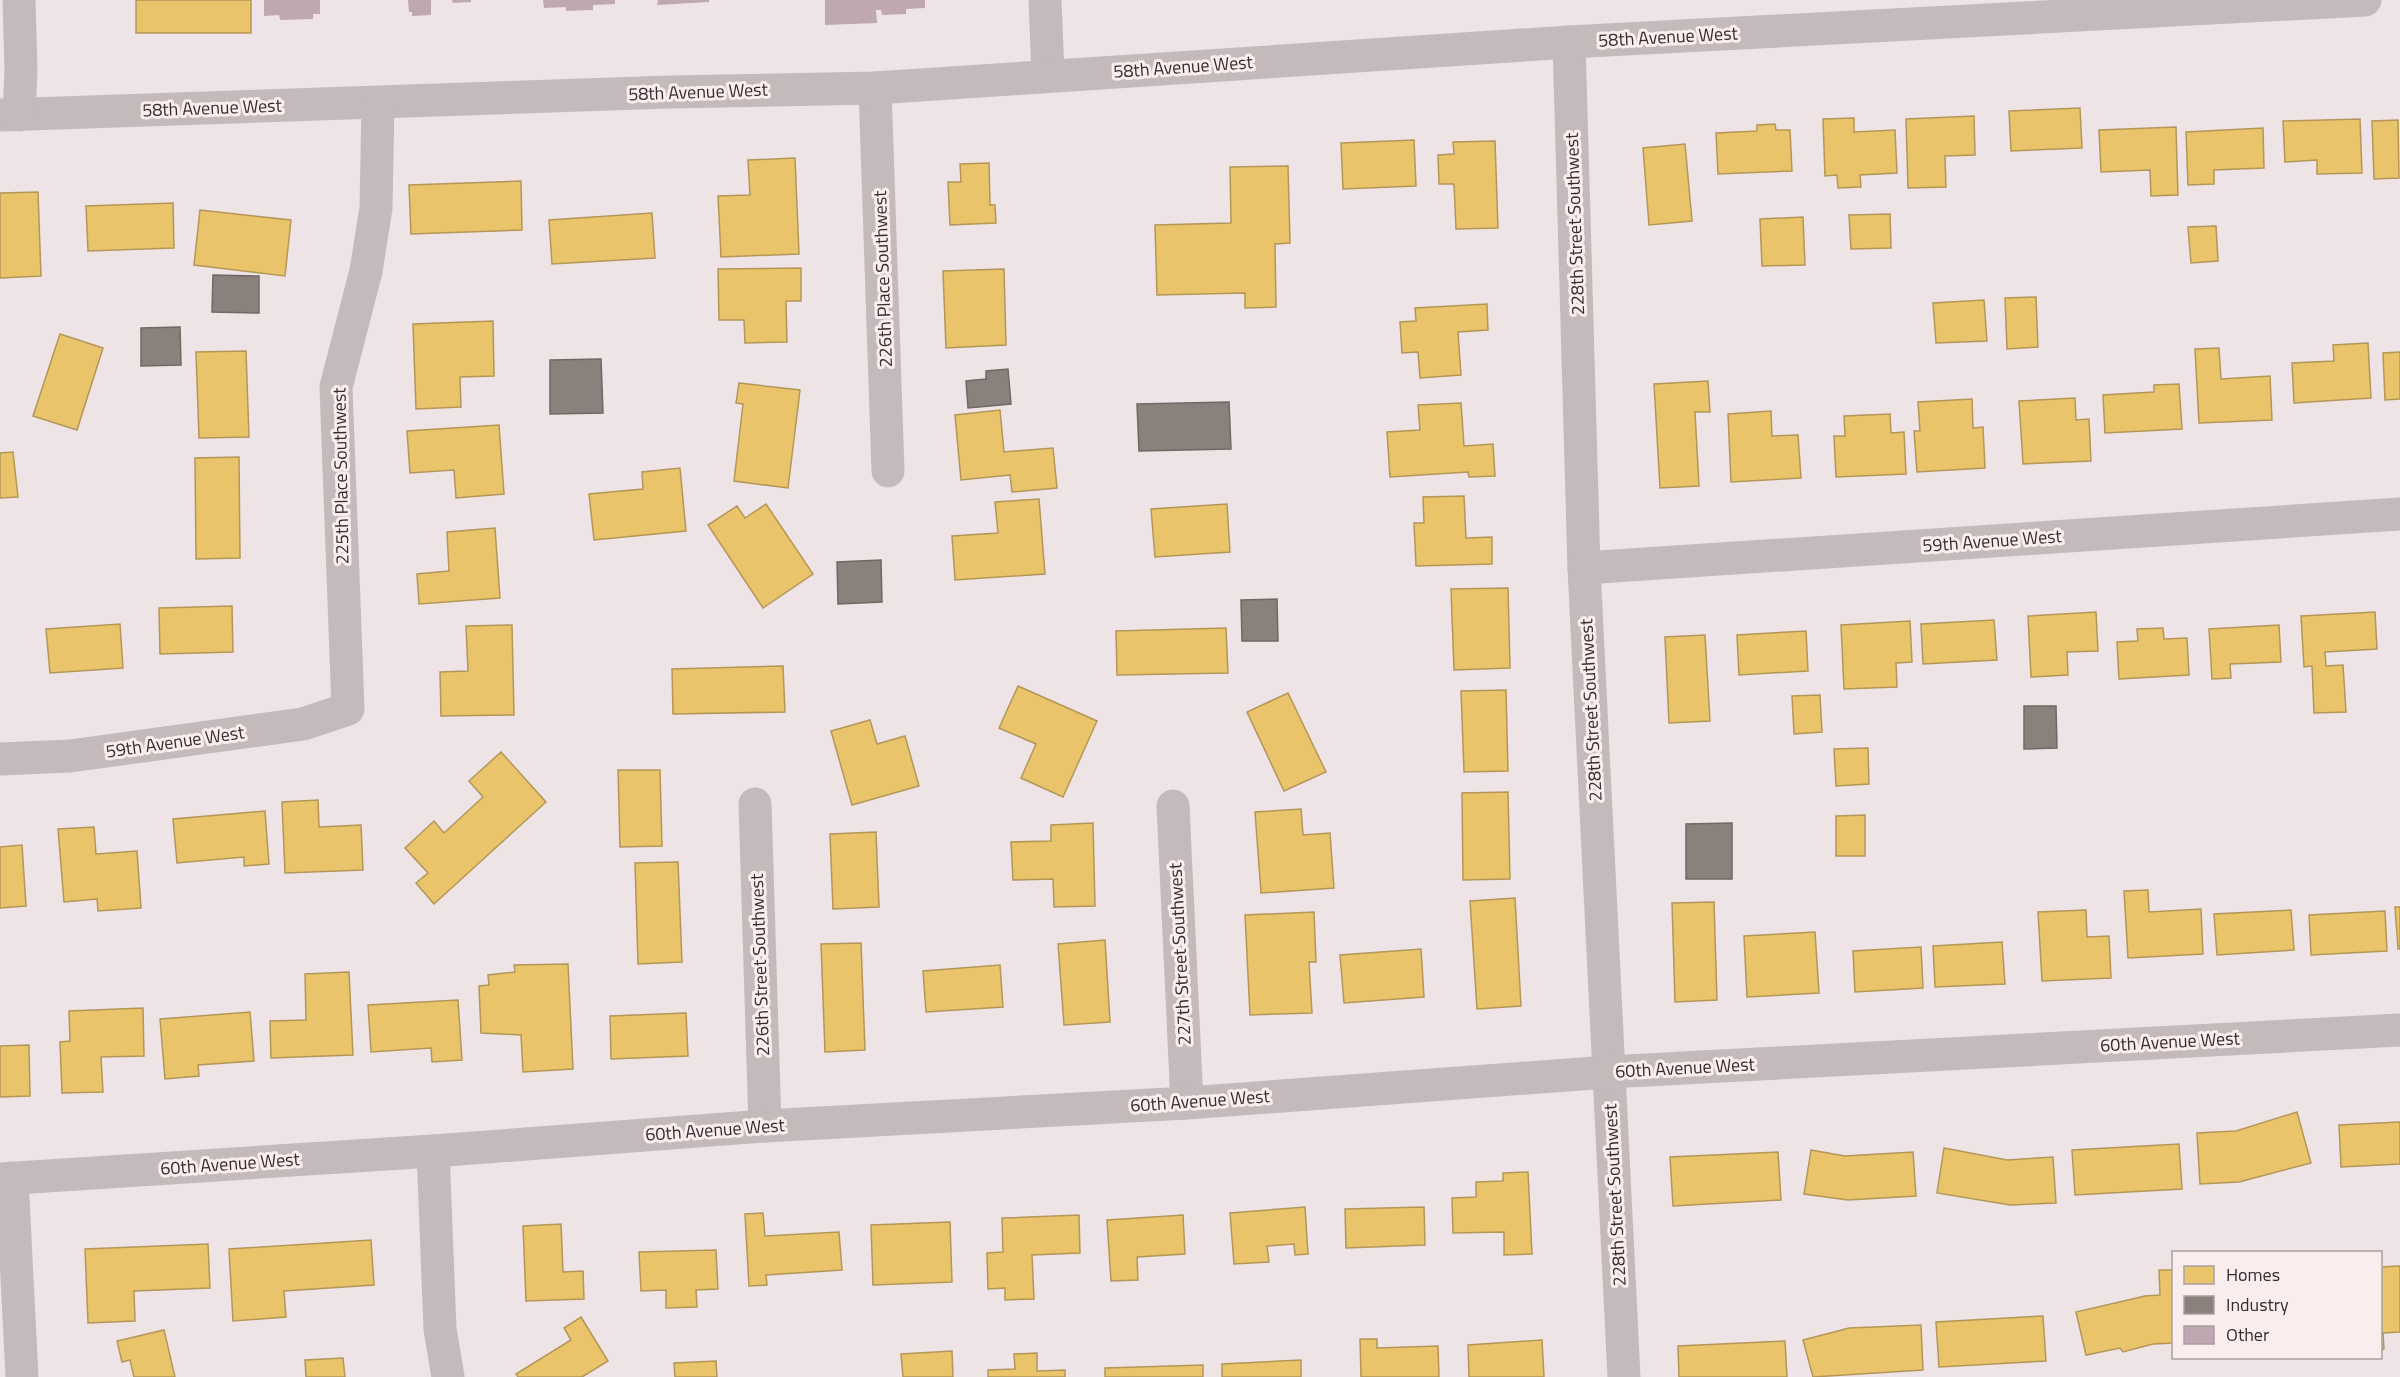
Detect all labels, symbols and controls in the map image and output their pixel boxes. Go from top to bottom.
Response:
street label: 58th Avenue West [1597,19,1739,54]
street label: 58th Avenue West [1112,48,1254,85]
street label: 58th Avenue West [628,76,769,107]
street label: 58th Avenue West [142,92,283,123]
street label: 228th Street Southwest [1558,132,1591,316]
street label: 226th Place Southwest [866,189,899,368]
street label: 225th Place Southwest [325,387,356,565]
street label: 59th Avenue West [1921,522,2063,559]
street label: 228th Street Southwest [1572,617,1609,802]
street label: 59th Avenue West [104,718,247,765]
street label: 227th Street Southwest [1161,861,1198,1046]
street label: 226th Street Southwest [743,873,776,1057]
street label: 60th Avenue West [2099,1024,2241,1059]
street label: 60th Avenue West [1614,1050,1756,1085]
street label: 60th Avenue West [1129,1082,1271,1119]
street label: 228th Street Southwest [1596,1102,1633,1287]
street label: 60th Avenue West [644,1111,786,1148]
street label: 60th Avenue West [159,1145,301,1182]
legend [2172,1251,2382,1359]
text: Homes [2226,1261,2280,1288]
text: Industry [2226,1291,2289,1318]
text: Other [2226,1321,2269,1348]

